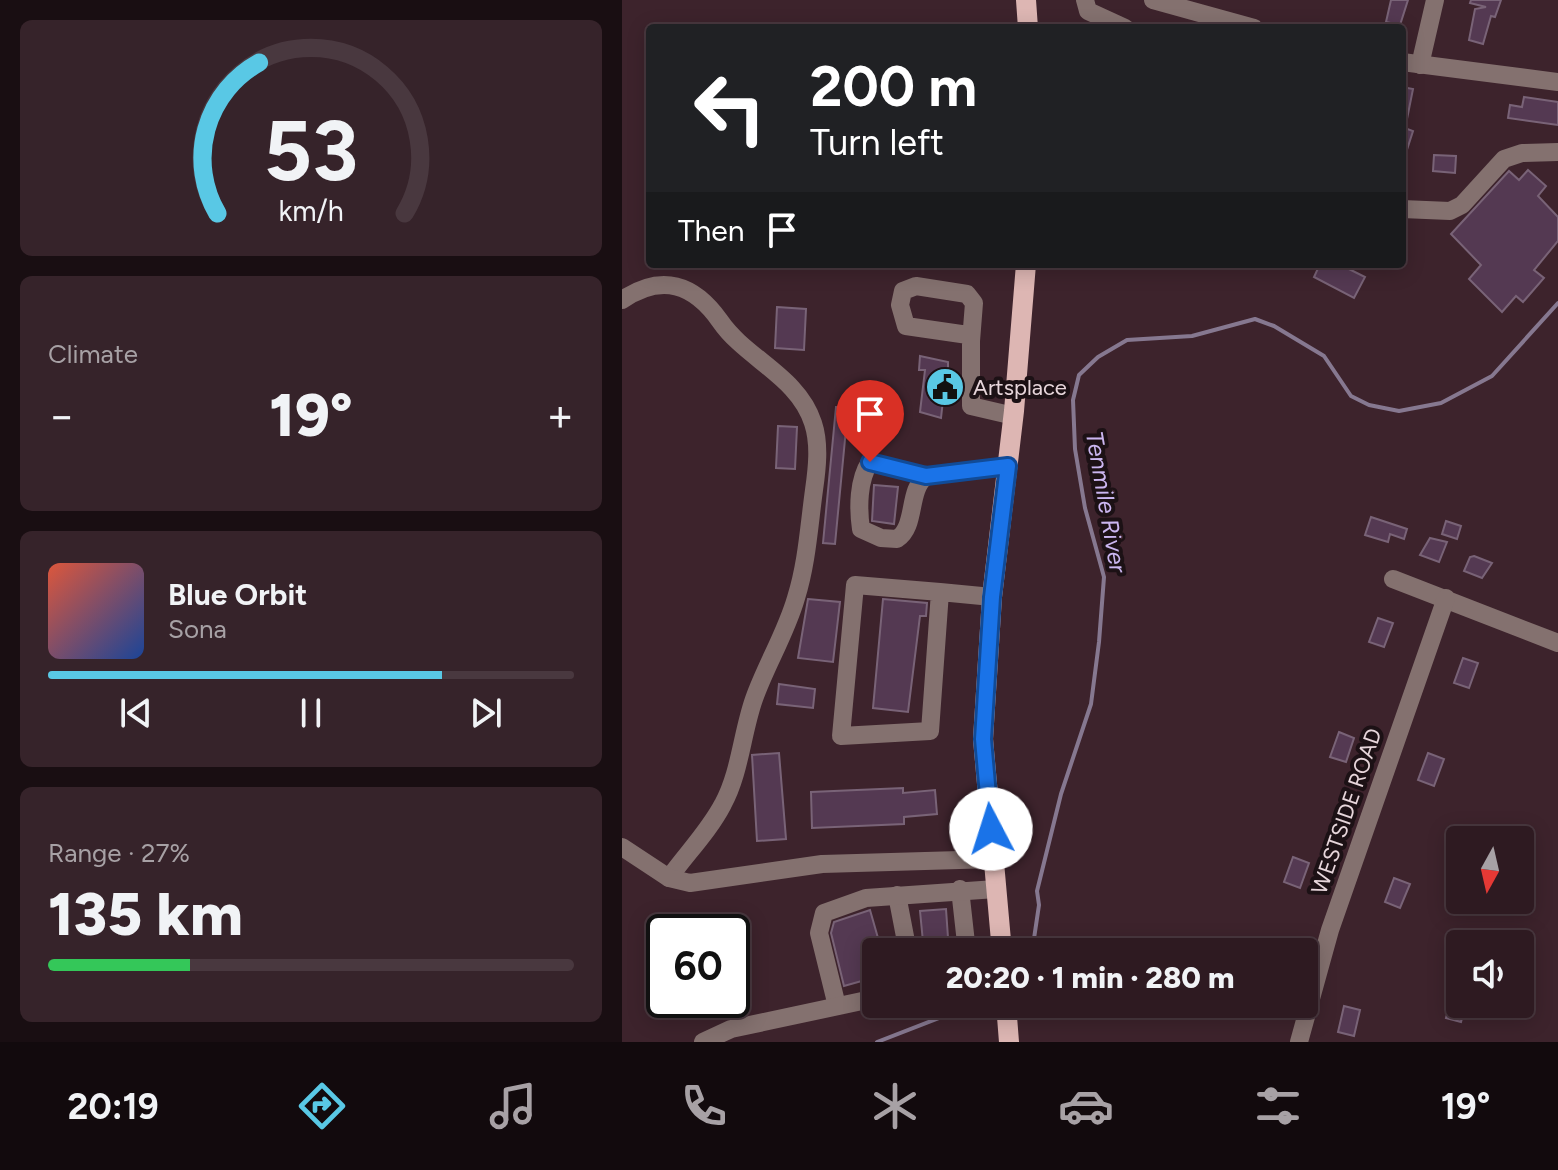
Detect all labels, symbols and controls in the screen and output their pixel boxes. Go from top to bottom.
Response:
text: 200 m [810,53,977,120]
icon: left [678,56,782,160]
text: 53 [264,100,358,200]
text: Turn left [810,121,944,164]
text: km/h [278,194,344,228]
icon: arrive [760,208,804,252]
text: Then [678,212,744,249]
text: Climate [48,338,138,370]
public building icon: Artsplace [924,366,966,408]
place label: Artsplace [973,374,1067,401]
text: 19° [269,379,353,451]
pin [836,380,904,462]
text: − [48,389,75,442]
text: + [547,389,574,442]
icon: arrive [848,392,892,436]
water label: Tenmile River [1080,429,1133,576]
text: Blue Orbit [168,576,307,613]
text: Sona [168,613,227,645]
icon: previous [114,691,158,735]
icon: pause [289,691,333,735]
icon: next [464,691,508,735]
street label: WESTSIDE ROAD [1305,725,1388,898]
position arrow [949,787,1033,871]
north arrow [1446,826,1534,914]
map controls [1446,826,1534,1018]
text: Range · 27% [48,837,190,869]
text: 135 km [48,878,243,950]
speed limit sign: 60 [646,914,750,1018]
button: sound [1446,930,1534,1018]
text: 20:20 · 1 min · 280 m [946,959,1234,996]
icon: directions [294,1078,350,1134]
icon: music [485,1078,541,1134]
icon: phone [676,1078,732,1134]
icon: climate [867,1078,923,1134]
icon: car [1058,1078,1114,1134]
icon: filters [1250,1078,1306,1134]
text: 20:19 [68,1085,159,1128]
text: 19° [1441,1085,1490,1128]

